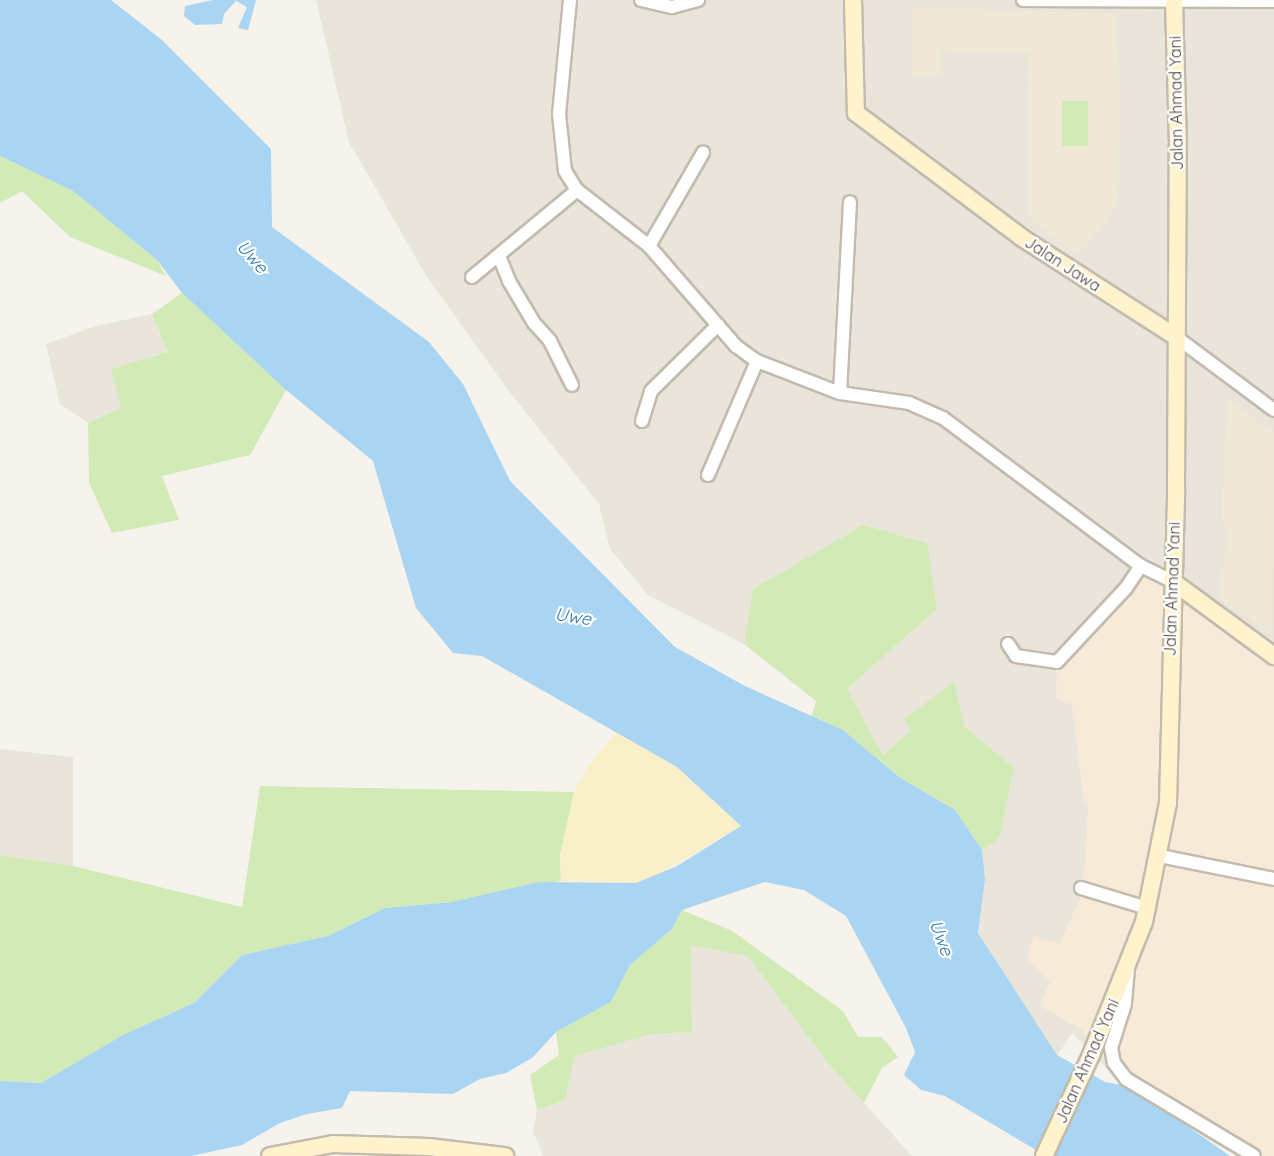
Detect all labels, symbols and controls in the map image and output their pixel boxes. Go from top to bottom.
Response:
street label: Jalan Ahmad Yani [1165,36,1187,170]
street label: Jalan Jawa [1022,232,1104,296]
water label: Uwe [232,236,272,278]
street label: Jalan Ahmad Yani [1160,521,1184,657]
water label: Uwe [553,603,593,631]
water label: Uwe [924,917,958,959]
street label: Jalan Ahmad Yani [1051,996,1123,1126]

